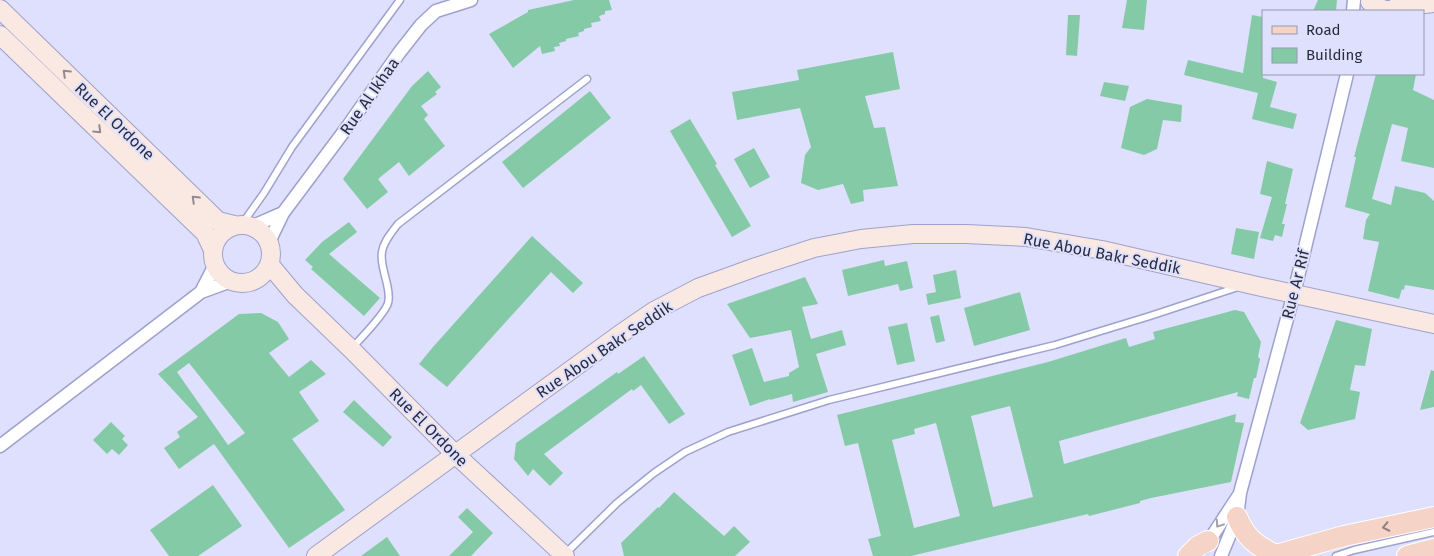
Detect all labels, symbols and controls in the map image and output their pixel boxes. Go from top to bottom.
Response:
legend [1262,10,1424,75]
text: Road [1306,21,1341,39]
text: Building [1306,46,1362,64]
street label: Rue Al Ikhaa [336,54,403,138]
one-way arrow [63,70,72,79]
street label: Rue El Ordone [71,79,158,164]
one-way arrow [92,124,101,133]
one-way arrow [192,196,201,205]
street label: Rue Abou Bakr Seddik [1022,229,1183,278]
street label: Rue Ar Rif [1278,246,1314,321]
street label: Rue Abou Bakr Seddik [533,296,677,402]
street label: Rue El Ordone [385,384,472,471]
one-way arrow [1216,518,1225,528]
one-way arrow [1382,521,1391,532]

